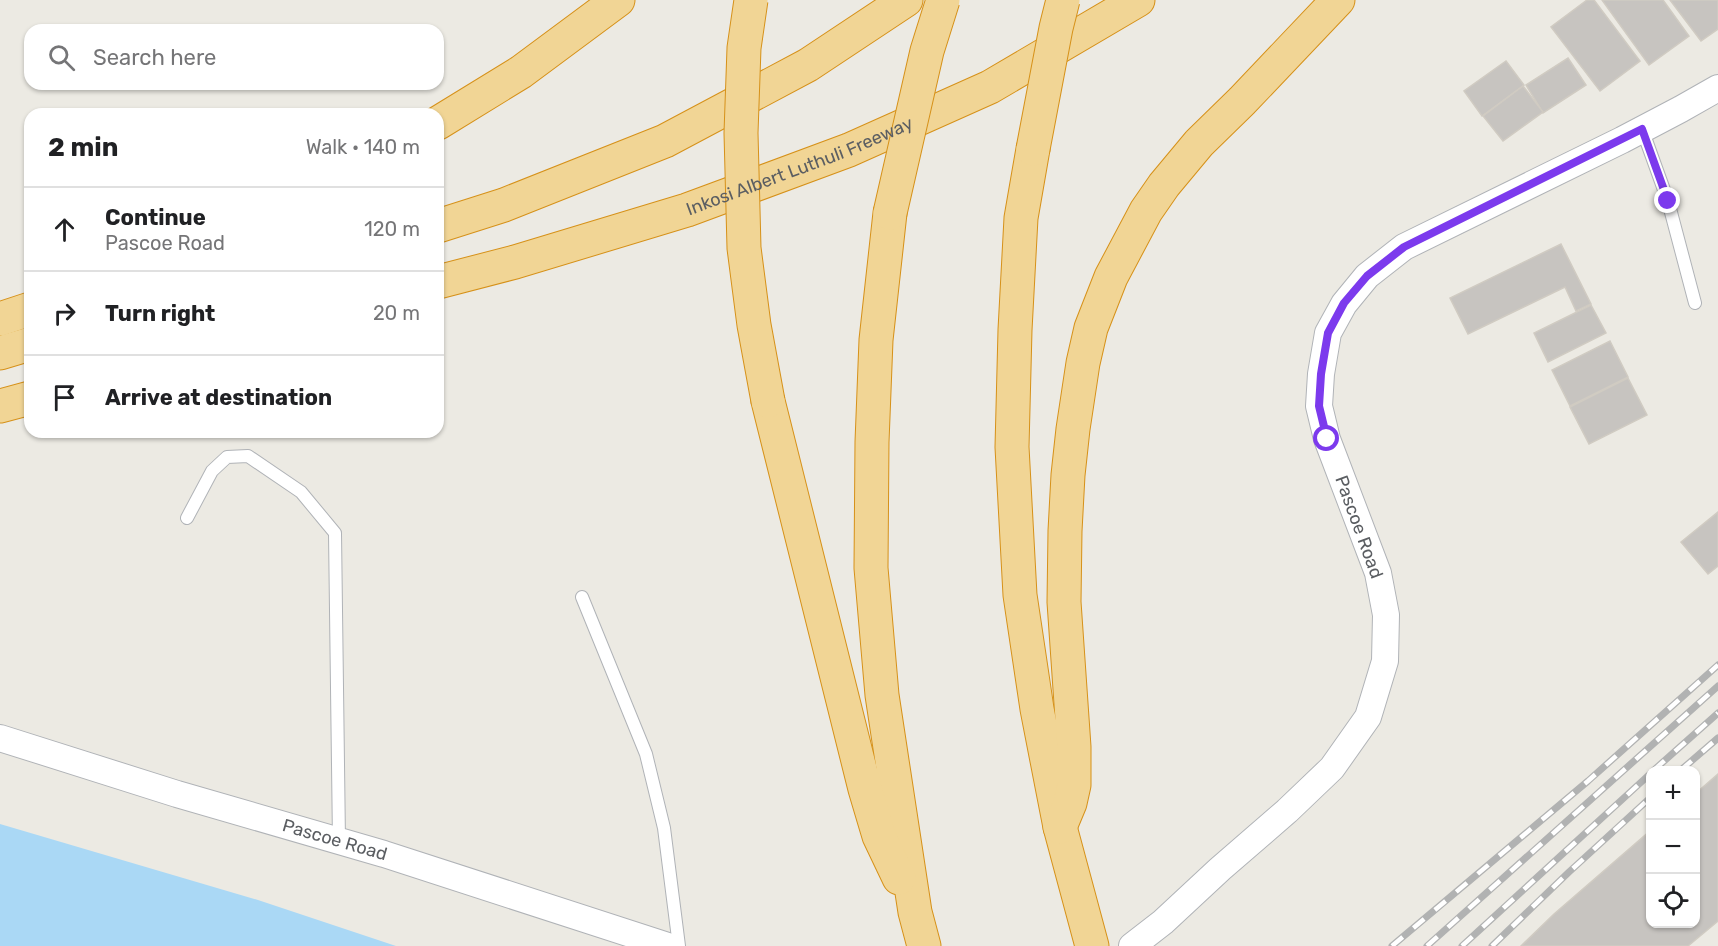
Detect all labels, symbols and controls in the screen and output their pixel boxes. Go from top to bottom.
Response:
search box [24,24,444,90]
icon: search [45,41,78,74]
text: Search here [93,44,216,71]
street label: Inkosi Albert Luthuli Freeway [683,112,916,220]
text: 2 min [48,132,118,163]
text: Walk · 140 m [306,135,420,159]
route end [1654,187,1680,213]
text: Continue [105,204,206,231]
icon: ahead [48,213,81,246]
text: 120 m [364,217,420,241]
text: Pascoe Road [105,231,225,255]
icon: right [48,297,81,330]
text: Turn right [105,300,215,327]
text: 20 m [373,301,420,325]
icon: arrive [48,381,81,414]
text: Arrive at destination [105,384,332,411]
route start [1313,425,1339,451]
street label: Pascoe Road [1330,473,1388,581]
map controls [1646,766,1700,928]
button: + [1646,766,1700,820]
street label: Pascoe Road [280,814,390,865]
button: − [1646,820,1700,874]
button: locate [1646,874,1700,928]

